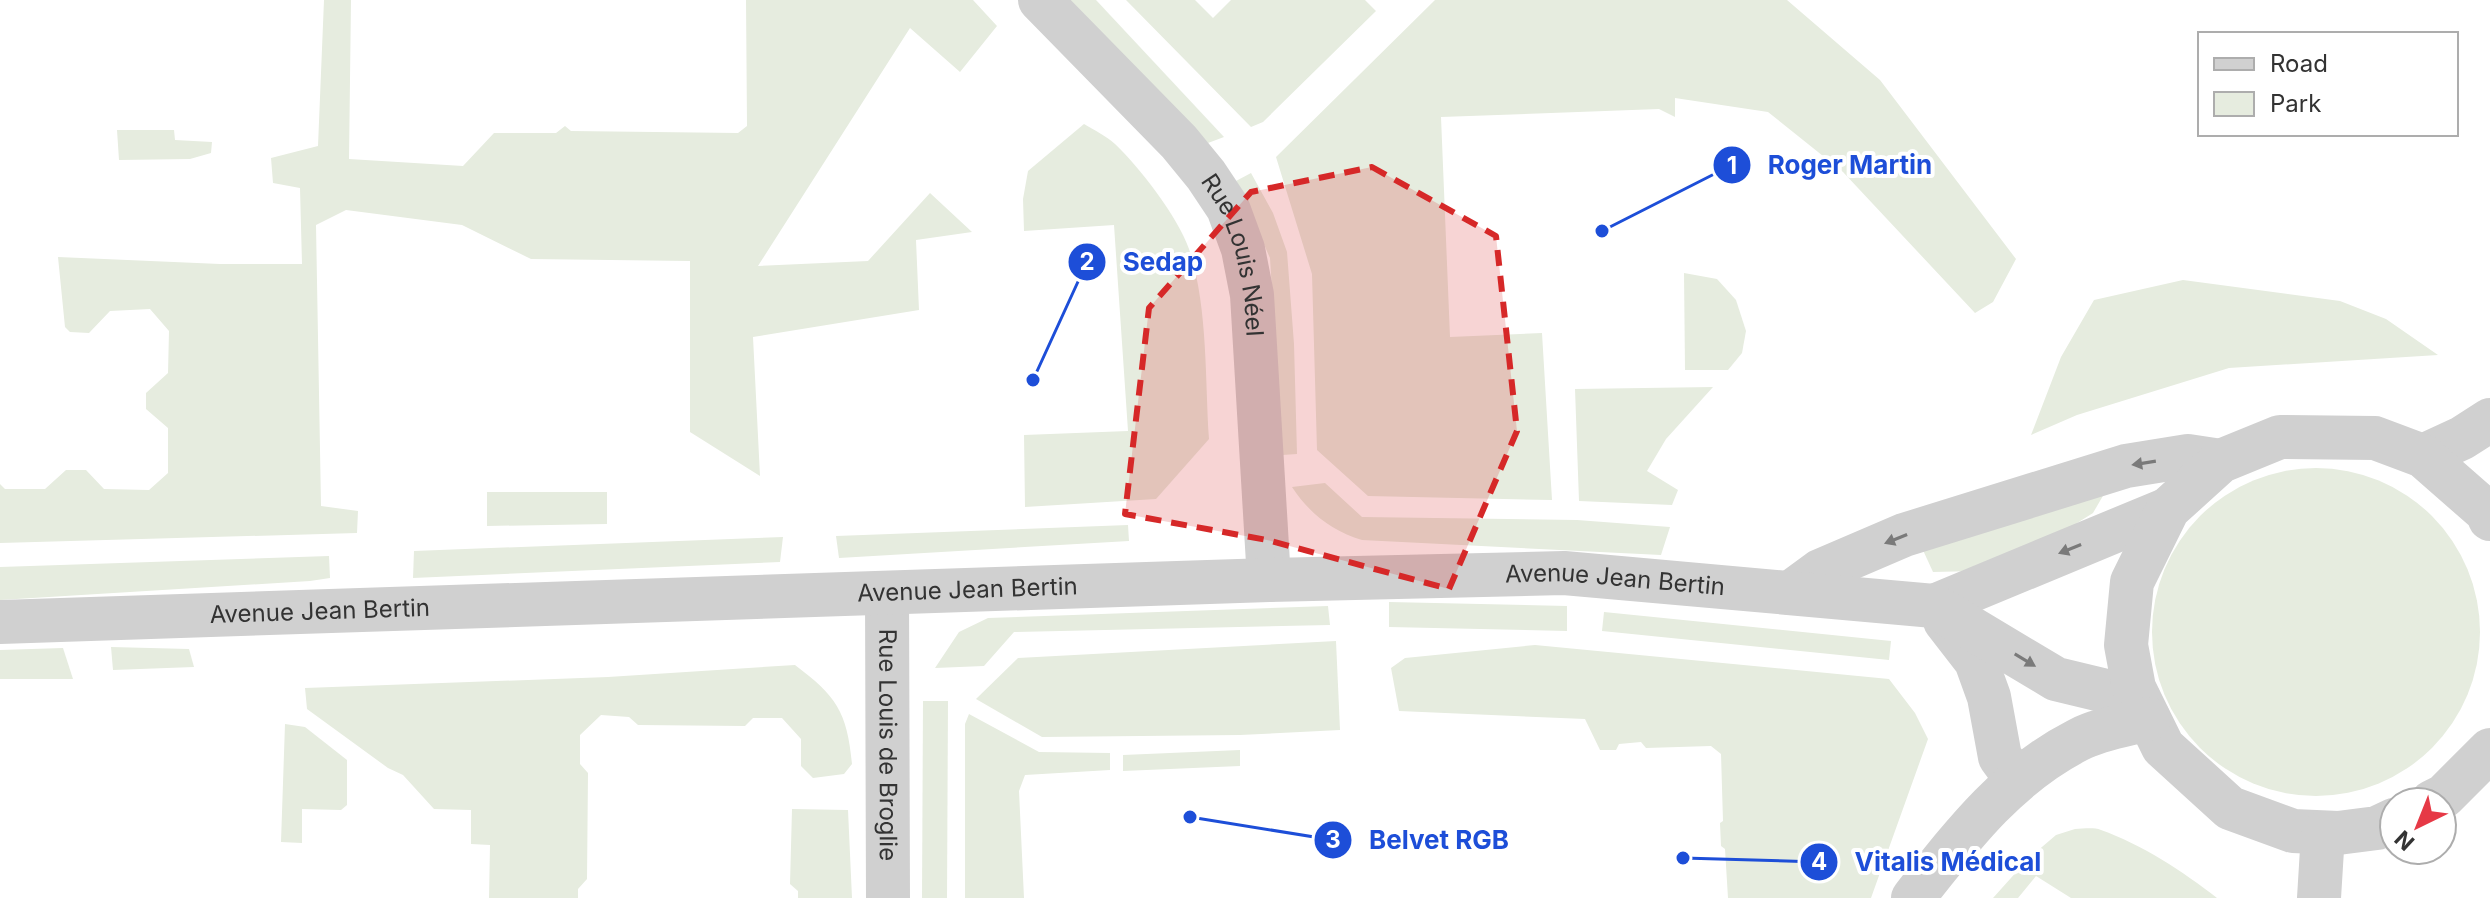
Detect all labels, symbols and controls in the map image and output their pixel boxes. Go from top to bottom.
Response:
legend [2198,32,2458,136]
text: Road [2270,49,2328,78]
text: Park [2270,89,2321,118]
callout: Roger Martin [1712,140,1949,190]
text: Roger Martin [1768,149,1932,180]
text: 1 [1727,151,1737,180]
street label: Rue Louis Néel [1195,168,1269,337]
callout: Sedap [1067,237,1220,287]
text: Sedap [1123,246,1203,277]
text: 2 [1079,247,1095,276]
one-way arrow [2131,457,2156,470]
one-way arrow [1884,533,1908,546]
one-way arrow [2058,543,2082,556]
street label: Avenue Jean Bertin [1505,558,1726,601]
street label: Avenue Jean Bertin [857,571,1078,608]
street label: Avenue Jean Bertin [209,593,430,629]
street label: Rue Louis de Broglie [873,629,903,861]
one-way arrow [2014,653,2036,667]
north arrow [2378,786,2458,866]
callout: Belvet RGB [1313,815,1525,865]
text: Belvet RGB [1369,824,1509,855]
text: 3 [1325,825,1341,854]
text: N [2389,825,2419,856]
callout: Vitalis Médical [1799,837,2057,887]
text: Vitalis Médical [1855,846,2041,877]
text: 4 [1811,847,1827,876]

